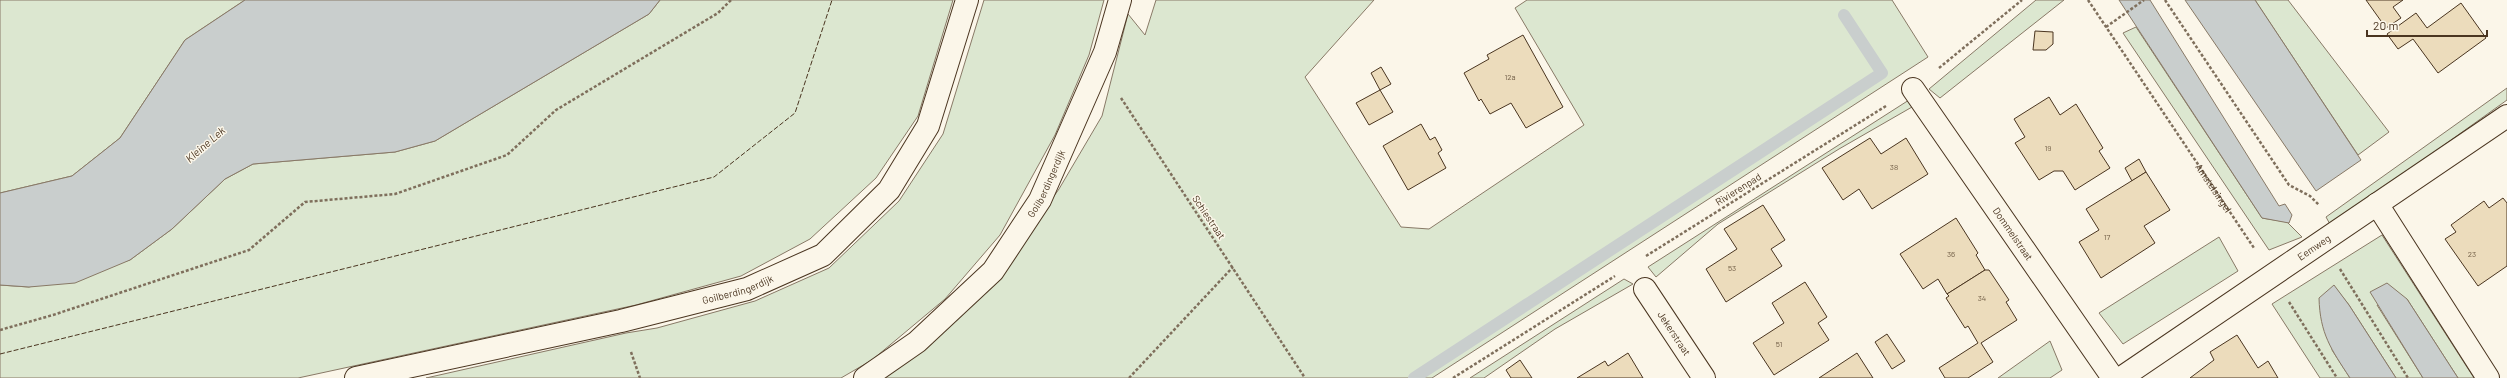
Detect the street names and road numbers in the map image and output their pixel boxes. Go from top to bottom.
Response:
street label: Goilberdingerdijk [1024,148,1067,219]
street label: Amstelsingel [2193,161,2234,214]
street label: Rivierenpad [1713,170,1763,208]
street label: Schiestraat [1190,193,1228,241]
street label: Dommelstraat [1991,205,2036,263]
street label: Eemweg [2295,232,2333,263]
street label: Goilberdingerdijk [701,272,775,306]
street label: Jekerstraat [1655,309,1694,358]

